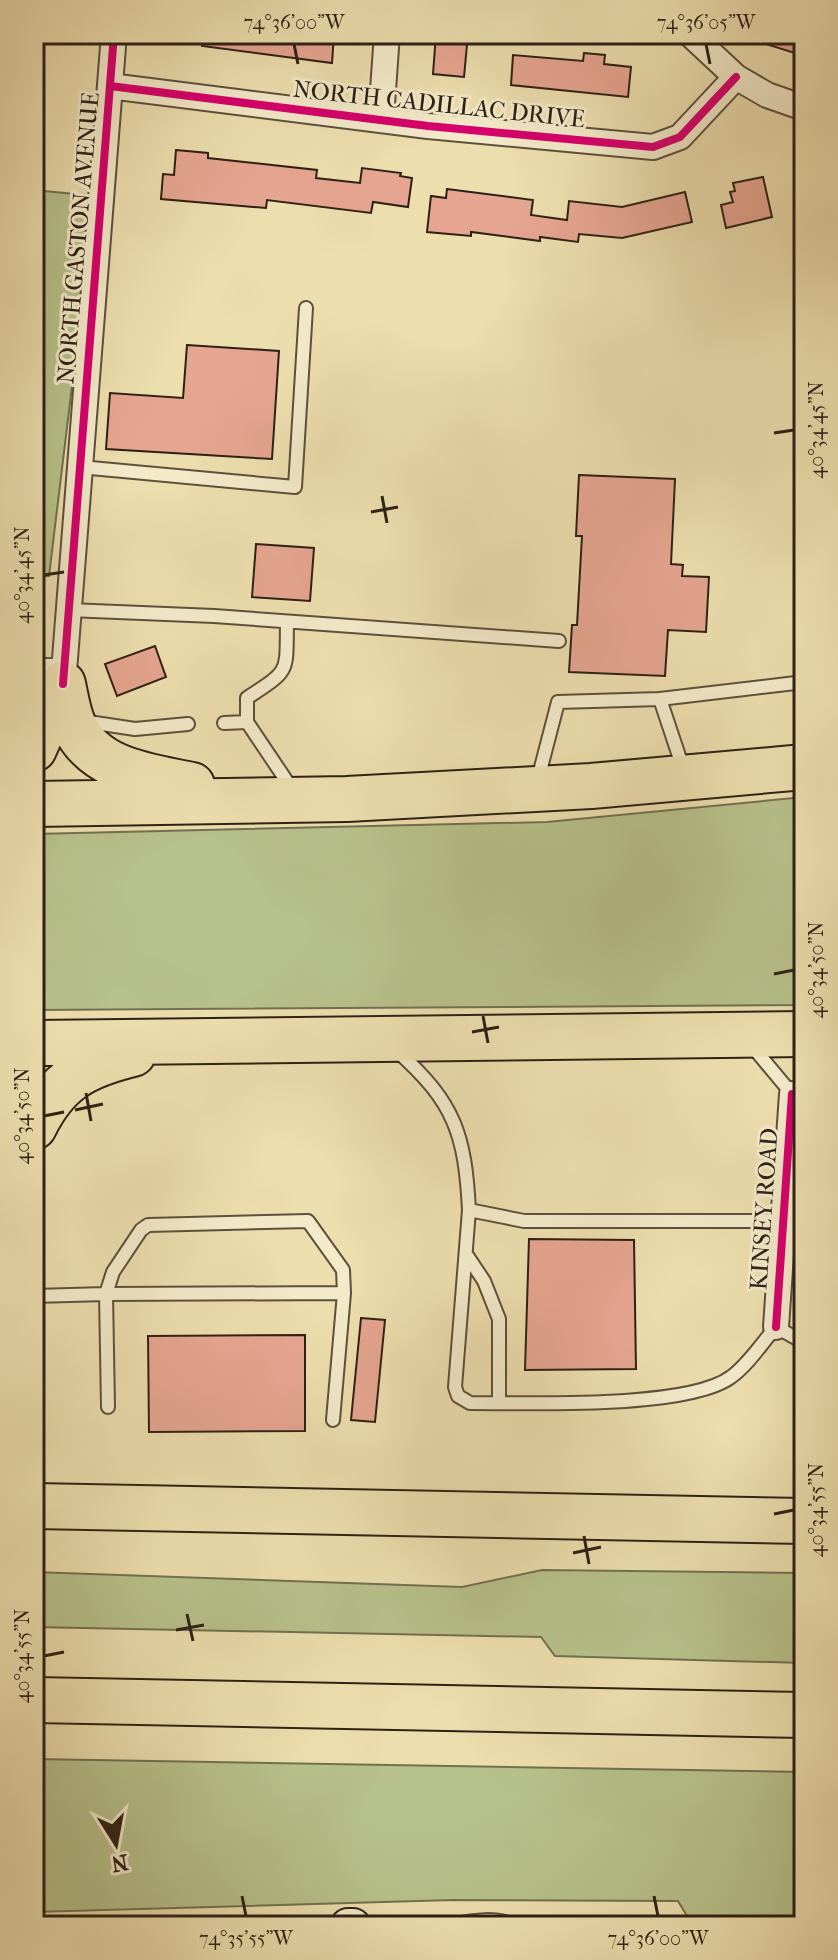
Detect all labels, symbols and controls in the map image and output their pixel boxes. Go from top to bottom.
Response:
text: 74°36'00"W [244,11,346,34]
text: 74°36'05"W [657,11,757,34]
street label: NORTH CADILLAC DRIVE [292,75,586,133]
street label: NORTH GASTON AVENUE [51,91,105,385]
text: 40°34'45"N [805,381,828,479]
text: 40°34'45"N [11,526,34,624]
text: 40°34'50"N [805,922,828,1019]
text: 40°34'50"N [11,1068,34,1165]
street label: KINSEY ROAD [744,1127,784,1291]
text: 40°34'55"N [805,1463,828,1557]
text: 40°34'55"N [11,1609,34,1703]
north arrow [76,1804,156,1884]
text: N [109,1848,130,1877]
text: 74°35'55"W [199,1927,294,1950]
text: 74°36'00"W [608,1927,710,1950]

